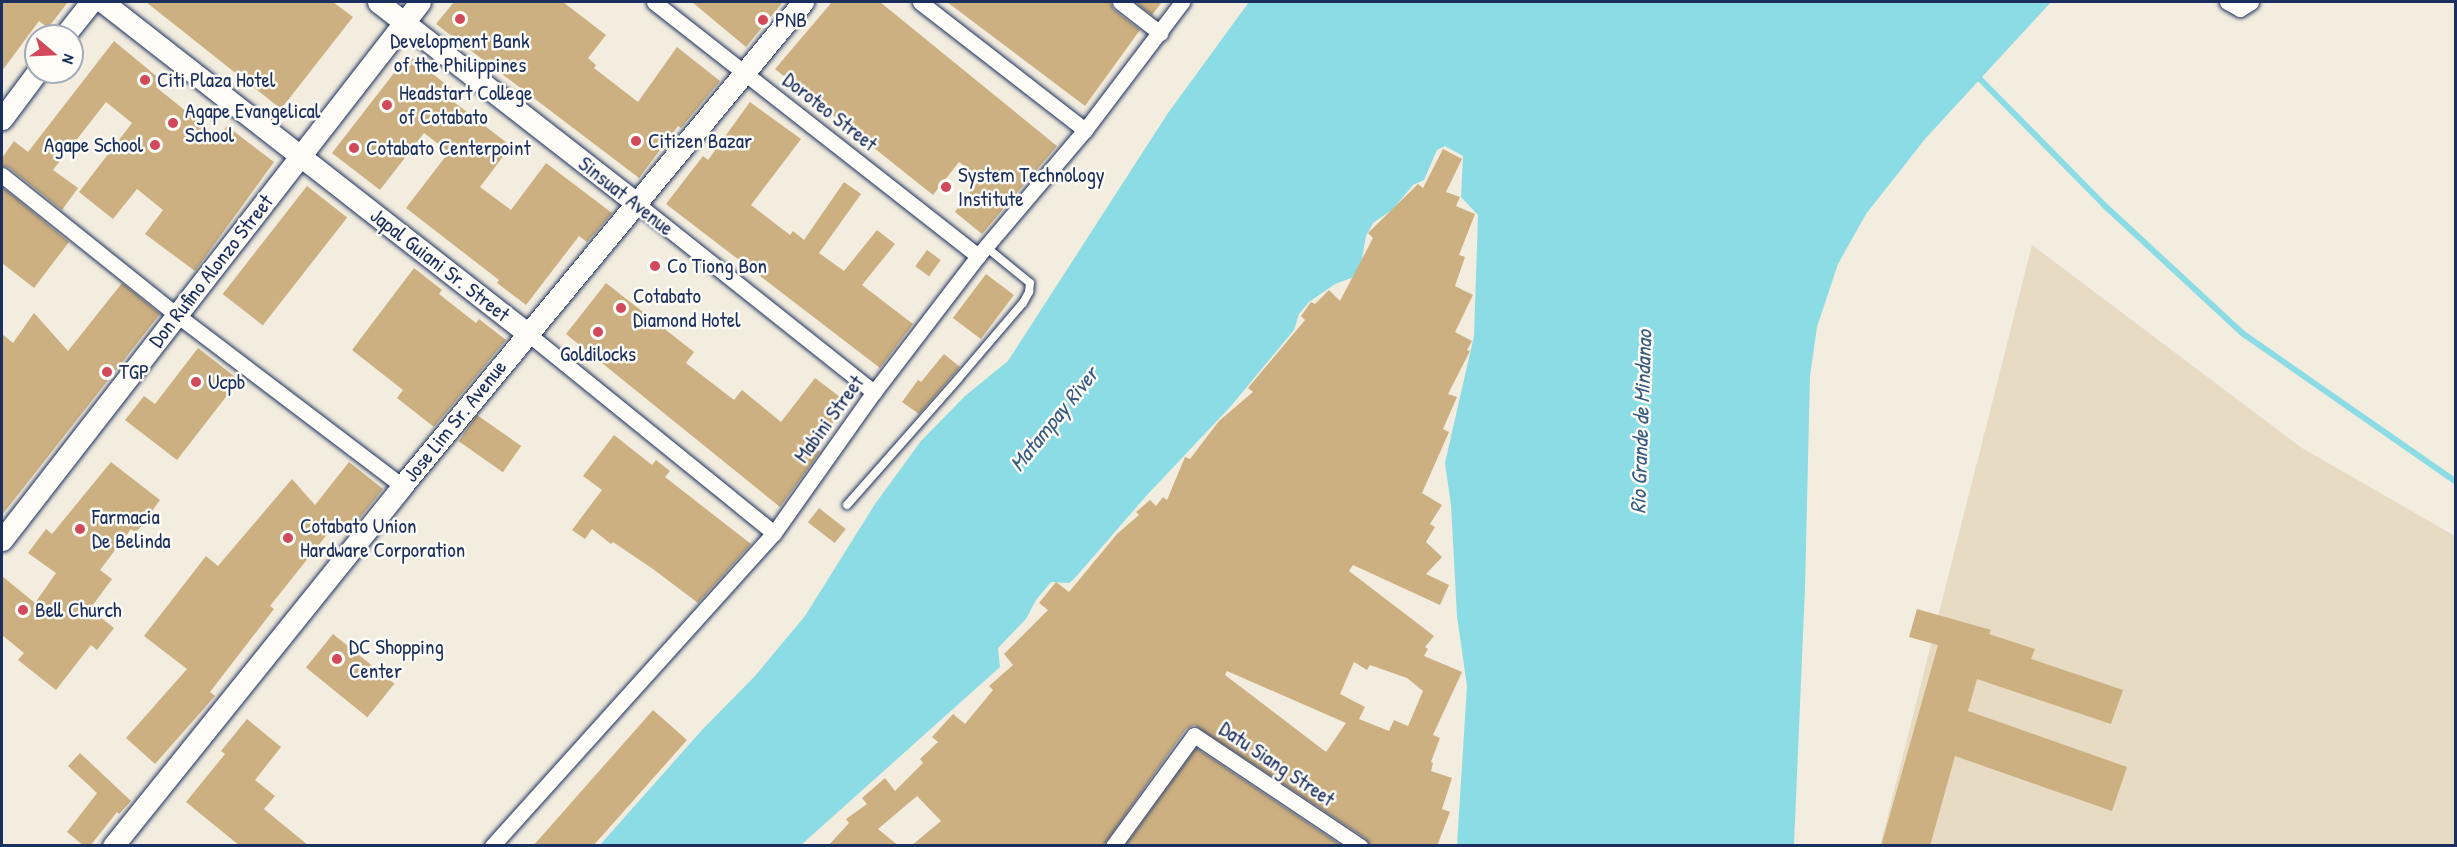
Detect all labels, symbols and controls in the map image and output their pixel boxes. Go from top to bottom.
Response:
place label: PNB [775,7,807,33]
marker: Development Bank of the Philippines [453,12,467,26]
marker: PNB [756,13,770,27]
north arrow [24,24,84,84]
place label: Development Bank of the Philippines [390,28,530,78]
text: N [57,52,81,67]
place label: Citi Plaza Hotel [157,67,275,93]
street label: Doroteo Street [778,67,882,157]
marker: Citi Plaza Hotel [138,73,152,87]
place label: Headstart College of Cotabato [399,80,532,130]
place label: Agape Evangelical School [185,98,320,148]
marker: Headstart College of Cotabato [380,98,394,112]
marker: Agape Evangelical School [166,116,180,130]
place label: Citizen Bazar [648,128,752,154]
place label: Agape School [44,132,143,158]
marker: Citizen Bazar [629,134,643,148]
place label: Cotabato Centerpoint [366,135,531,161]
marker: Agape School [148,138,162,152]
marker: Cotabato Centerpoint [347,141,361,155]
street label: Sinsuat Avenue [573,151,679,241]
place label: System Technology Institute [958,162,1105,212]
marker: System Technology Institute [939,180,953,194]
street label: Don Rufino Alonzo Street [144,190,278,352]
street label: Japal Guiani Sr. Street [365,203,515,327]
place label: Co Tiong Bon [667,253,767,279]
marker: Co Tiong Bon [648,259,662,273]
place label: Cotabato Diamond Hotel [633,283,741,333]
marker: Cotabato Diamond Hotel [614,301,628,315]
marker: Goldilocks [591,325,605,339]
water label: Rio Grande de Mindanao [1625,330,1657,514]
place label: Goldilocks [560,341,636,367]
street label: Jose Lim Sr. Avenue [398,355,512,487]
place label: TGP [119,359,149,385]
water label: Matampay River [1004,362,1104,476]
marker: TGP [100,365,114,379]
place label: Ucpb [208,369,245,395]
street label: Mabini Street [789,370,869,468]
marker: Ucpb [189,375,203,389]
place label: Farmacia De Belinda [92,504,170,554]
place label: Cotabato Union Hardware Corporation [300,513,465,563]
marker: Farmacia De Belinda [73,522,87,536]
marker: Cotabato Union Hardware Corporation [281,531,295,545]
place label: Bell Church [35,597,122,623]
marker: Bell Church [16,603,30,617]
place label: DC Shopping Center [349,634,444,684]
marker: DC Shopping Center [330,652,344,666]
street label: Datu Siang Street [1214,716,1340,812]

